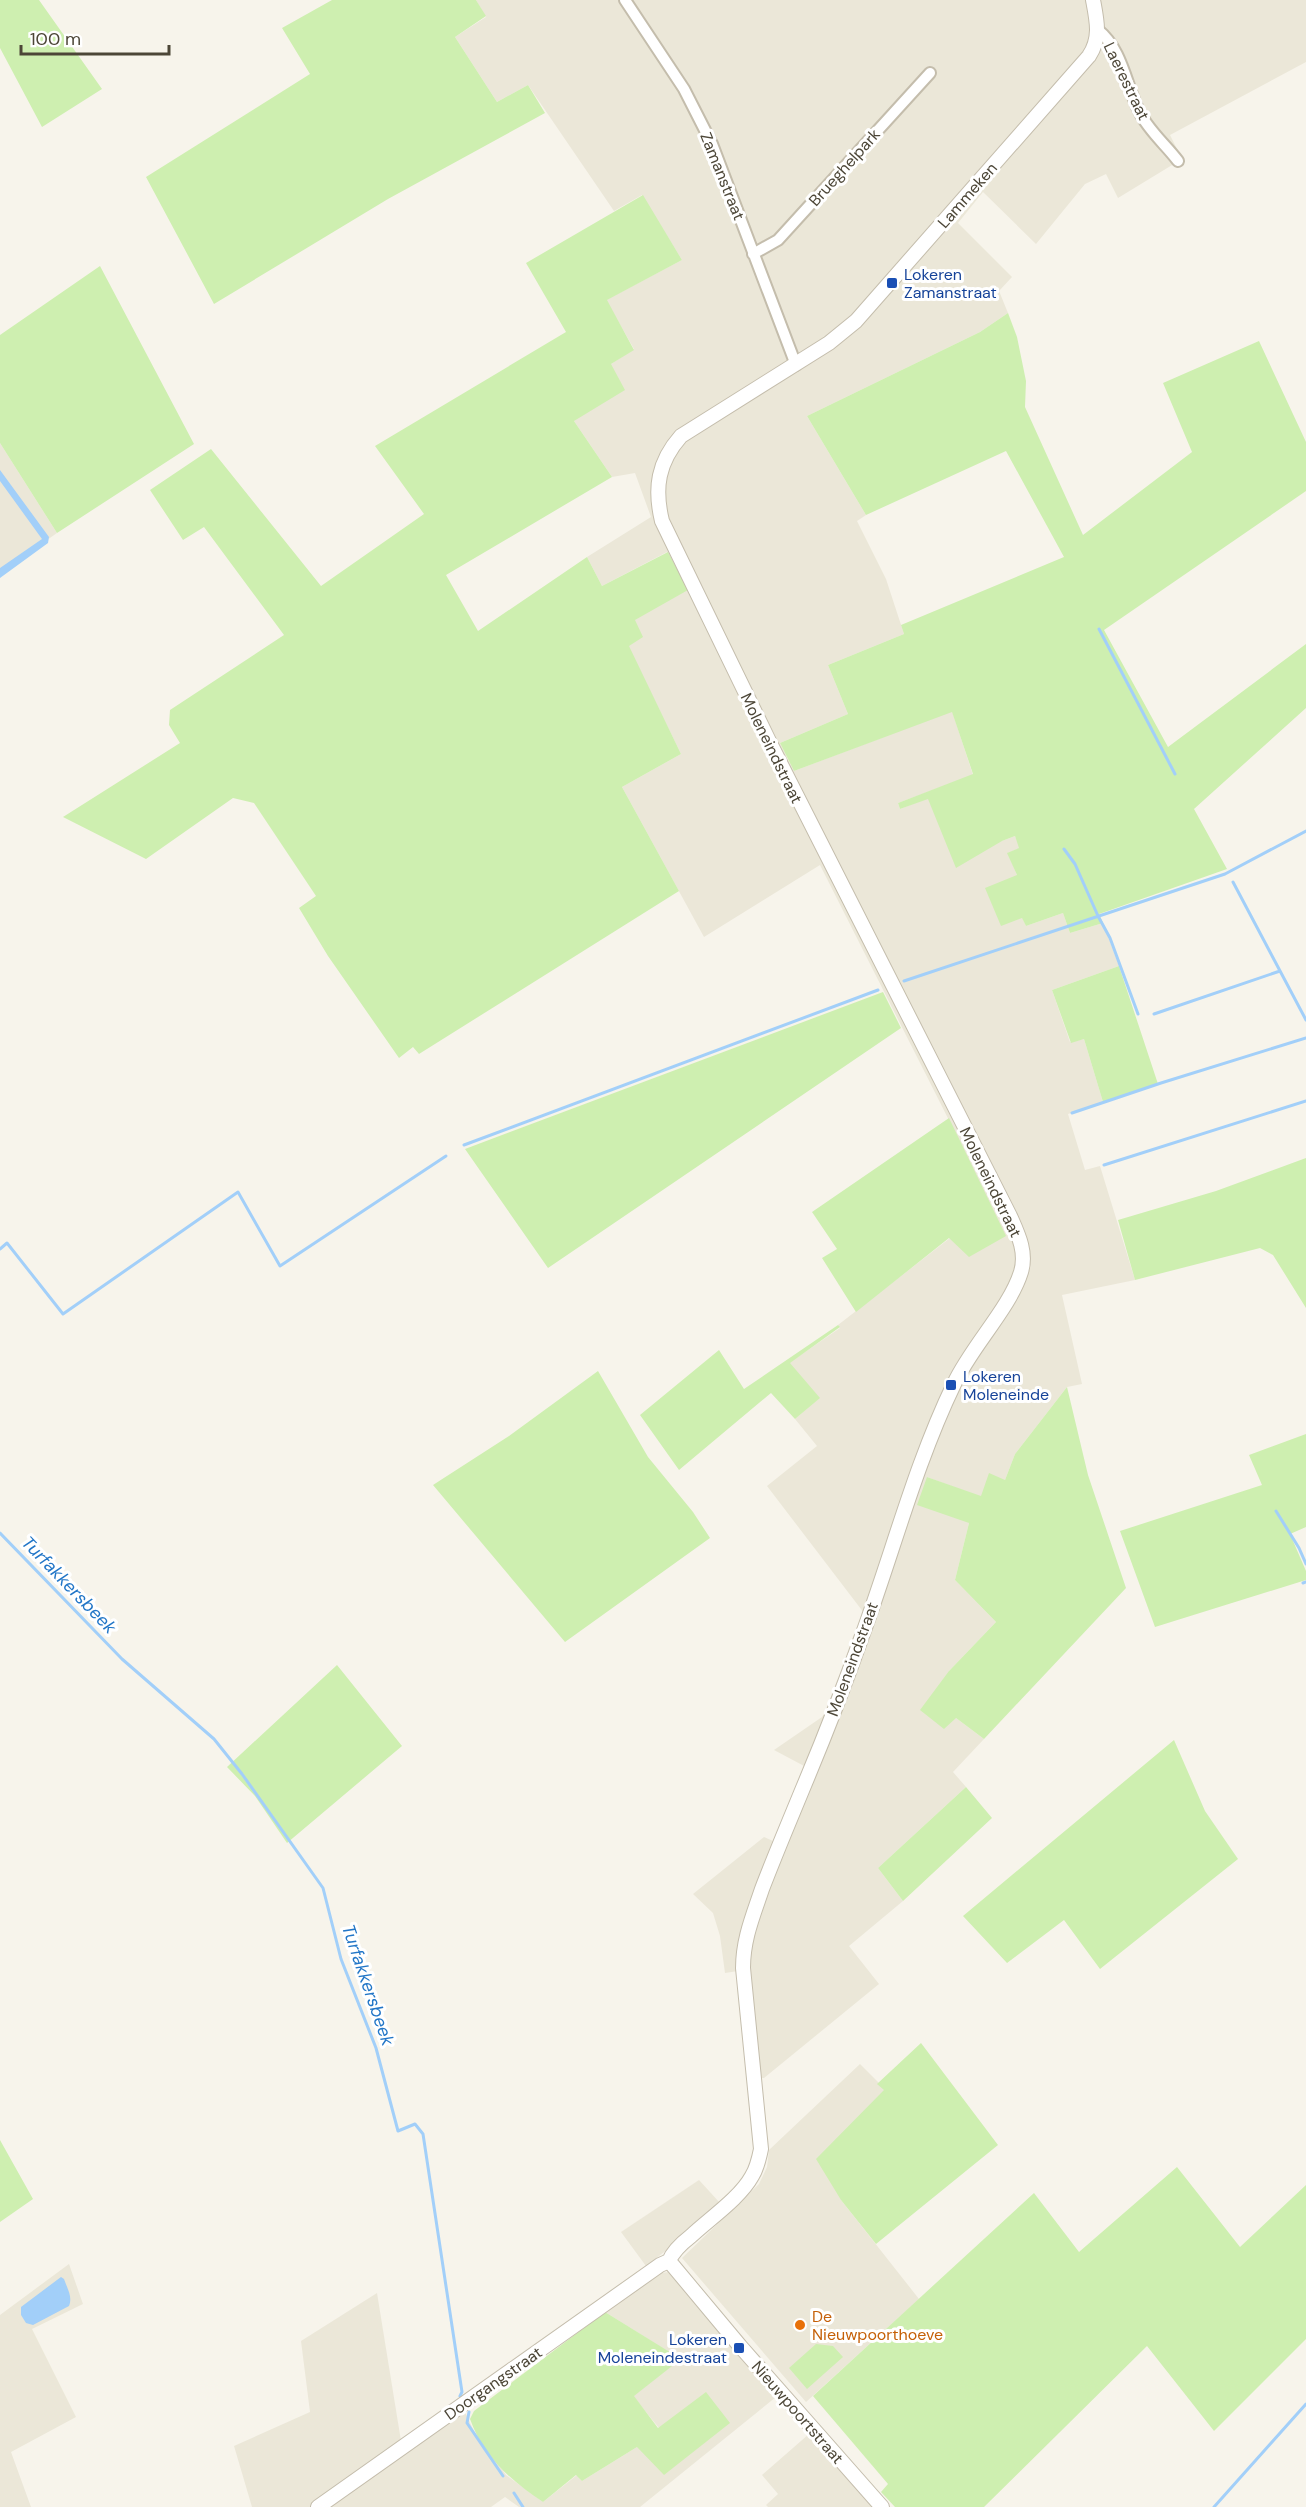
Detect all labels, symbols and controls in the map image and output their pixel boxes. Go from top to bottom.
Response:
scale bar [21,18,170,56]
text: 100 m [30,27,81,51]
street label: Laerestraat [1099,39,1154,124]
street label: Brueghelpark [804,124,885,211]
street label: Zamanstraat [695,129,750,223]
street label: Lammeken [933,158,1002,233]
place label: Lokeren Zamanstraat [904,264,997,303]
marker: Lokeren Zamanstraat [885,276,899,290]
street label: Moleneindstraat [736,690,807,807]
street label: Moleneindstraat [955,1124,1026,1241]
place label: Lokeren Moleneinde [963,1366,1049,1405]
marker: Lokeren Moleneinde [944,1378,958,1392]
water label: Turfakkersbeek [16,1531,122,1640]
street label: Moleneindstraat [822,1599,883,1719]
water label: Turfakkersbeek [336,1921,400,2050]
place label: De Nieuwpoorthoeve [812,2306,943,2345]
marker: De Nieuwpoorthoeve [793,2318,807,2332]
place label: Lokeren Moleneindestraat [598,2329,727,2368]
marker: Lokeren Moleneindestraat [732,2341,746,2355]
street label: Doorgangstraat [440,2342,546,2425]
street label: Nieuwpoortstraat [747,2356,848,2468]

